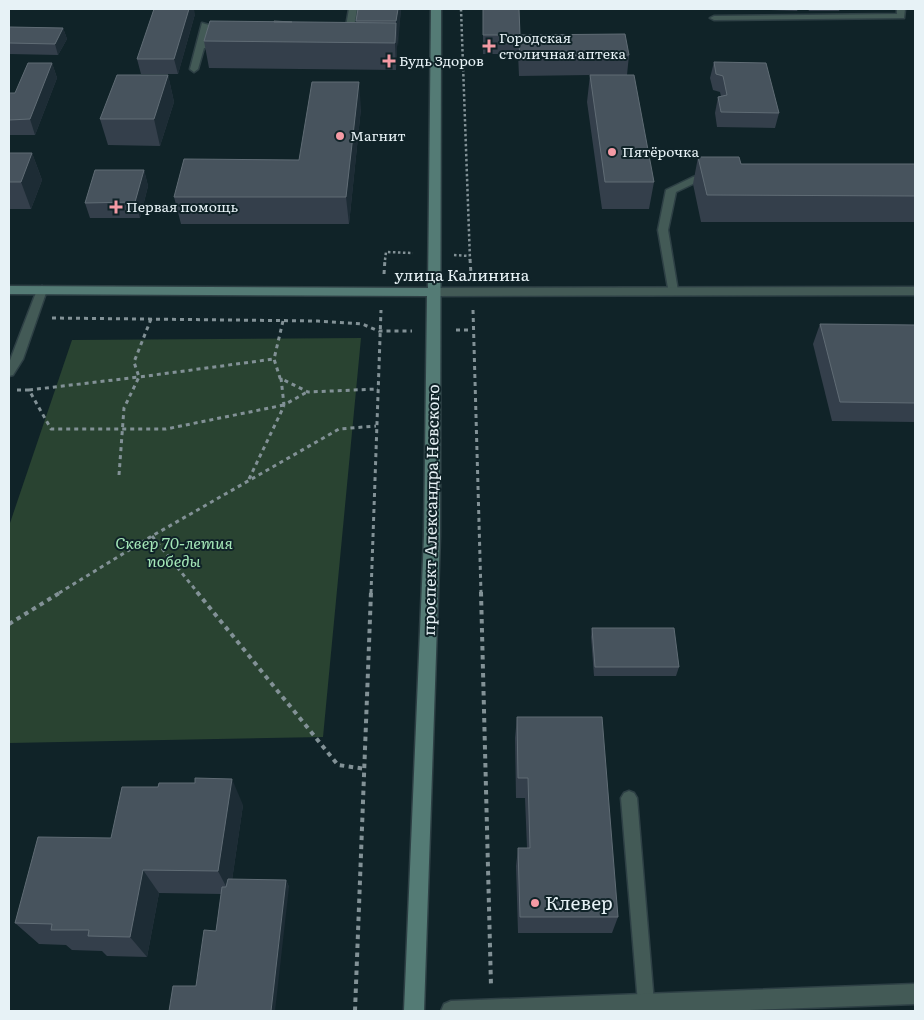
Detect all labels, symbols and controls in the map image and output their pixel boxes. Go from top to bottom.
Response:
place label: Городская столичная аптека [499,27,626,63]
marker: Городская столичная аптека [483,40,495,52]
place label: Будь Здоров [399,50,484,70]
marker: Будь Здоров [383,55,395,67]
place label: Магнит [350,125,406,145]
marker: Магнит [334,130,346,142]
place label: Пятёрочка [622,141,700,161]
marker: Пятёрочка [606,146,618,158]
place label: Первая помощь [126,196,239,216]
marker: Первая помощь [110,201,122,213]
street label: улица Калинина [395,262,530,286]
street label: проспект Александра Невского [416,384,444,636]
park label: Сквер 70-летия победы [115,530,233,572]
place label: Клевер [545,888,613,916]
marker: Клевер [529,897,541,909]

